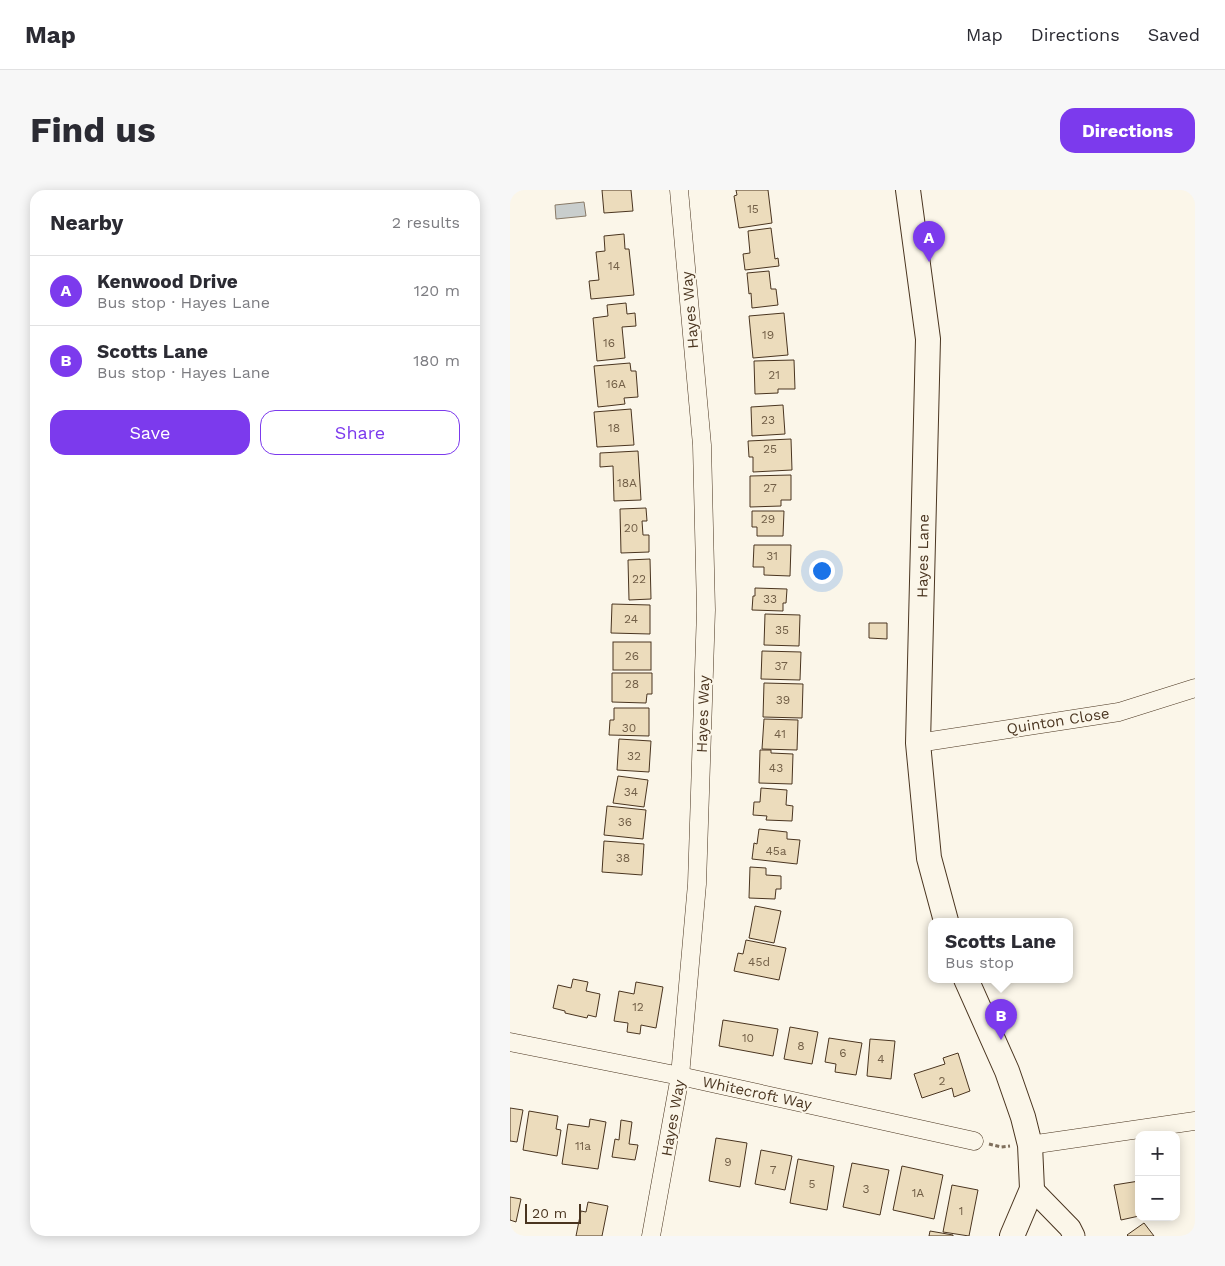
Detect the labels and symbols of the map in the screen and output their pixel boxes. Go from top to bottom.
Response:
house number: 15 [747,202,759,216]
pin: A [913,221,945,262]
house number: 14 [608,259,620,273]
street label: Hayes Way [678,270,702,349]
house number: 19 [762,328,774,342]
house number: 16 [603,336,615,350]
house number: 21 [768,368,780,382]
house number: 16A [606,377,626,391]
house number: 23 [761,413,775,427]
house number: 18 [608,421,620,435]
house number: 25 [763,442,777,456]
house number: 18A [617,476,637,490]
house number: 27 [763,481,777,495]
house number: 29 [761,512,775,526]
street label: Hayes Lane [913,514,933,598]
house number: 20 [624,521,638,535]
house number: 31 [766,549,778,563]
your location [809,558,835,584]
house number: 22 [632,572,646,586]
house number: 33 [763,592,777,606]
house number: 24 [624,612,638,626]
house number: 35 [775,623,789,637]
house number: 26 [625,649,639,663]
house number: 37 [774,659,788,673]
street label: Hayes Way [693,675,713,753]
house number: 28 [625,677,639,691]
house number: 39 [776,693,790,707]
street label: Quinton Close [1005,704,1111,738]
house number: 30 [622,721,636,735]
house number: 41 [774,727,786,741]
house number: 32 [627,749,641,763]
house number: 43 [769,761,783,775]
house number: 34 [624,785,638,799]
house number: 36 [618,815,632,829]
house number: 45a [765,844,787,858]
house number: 38 [616,851,630,865]
house number: 45d [748,955,770,969]
pin: B [985,999,1017,1040]
house number: 12 [632,1000,644,1014]
house number: 10 [742,1031,754,1045]
house number: 8 [797,1039,805,1053]
house number: 6 [839,1046,847,1060]
house number: 4 [877,1052,885,1066]
street label: Whitecroft Way [701,1073,814,1113]
house number: 2 [939,1074,946,1088]
street label: Hayes Way [657,1078,689,1158]
house number: 11a [575,1139,591,1153]
house number: 9 [724,1155,732,1169]
house number: 7 [770,1163,777,1177]
house number: 5 [809,1177,816,1191]
house number: 3 [863,1182,870,1196]
house number: 1A [912,1186,924,1200]
scale bar [525,1201,581,1224]
house number: 1 [959,1204,963,1218]

